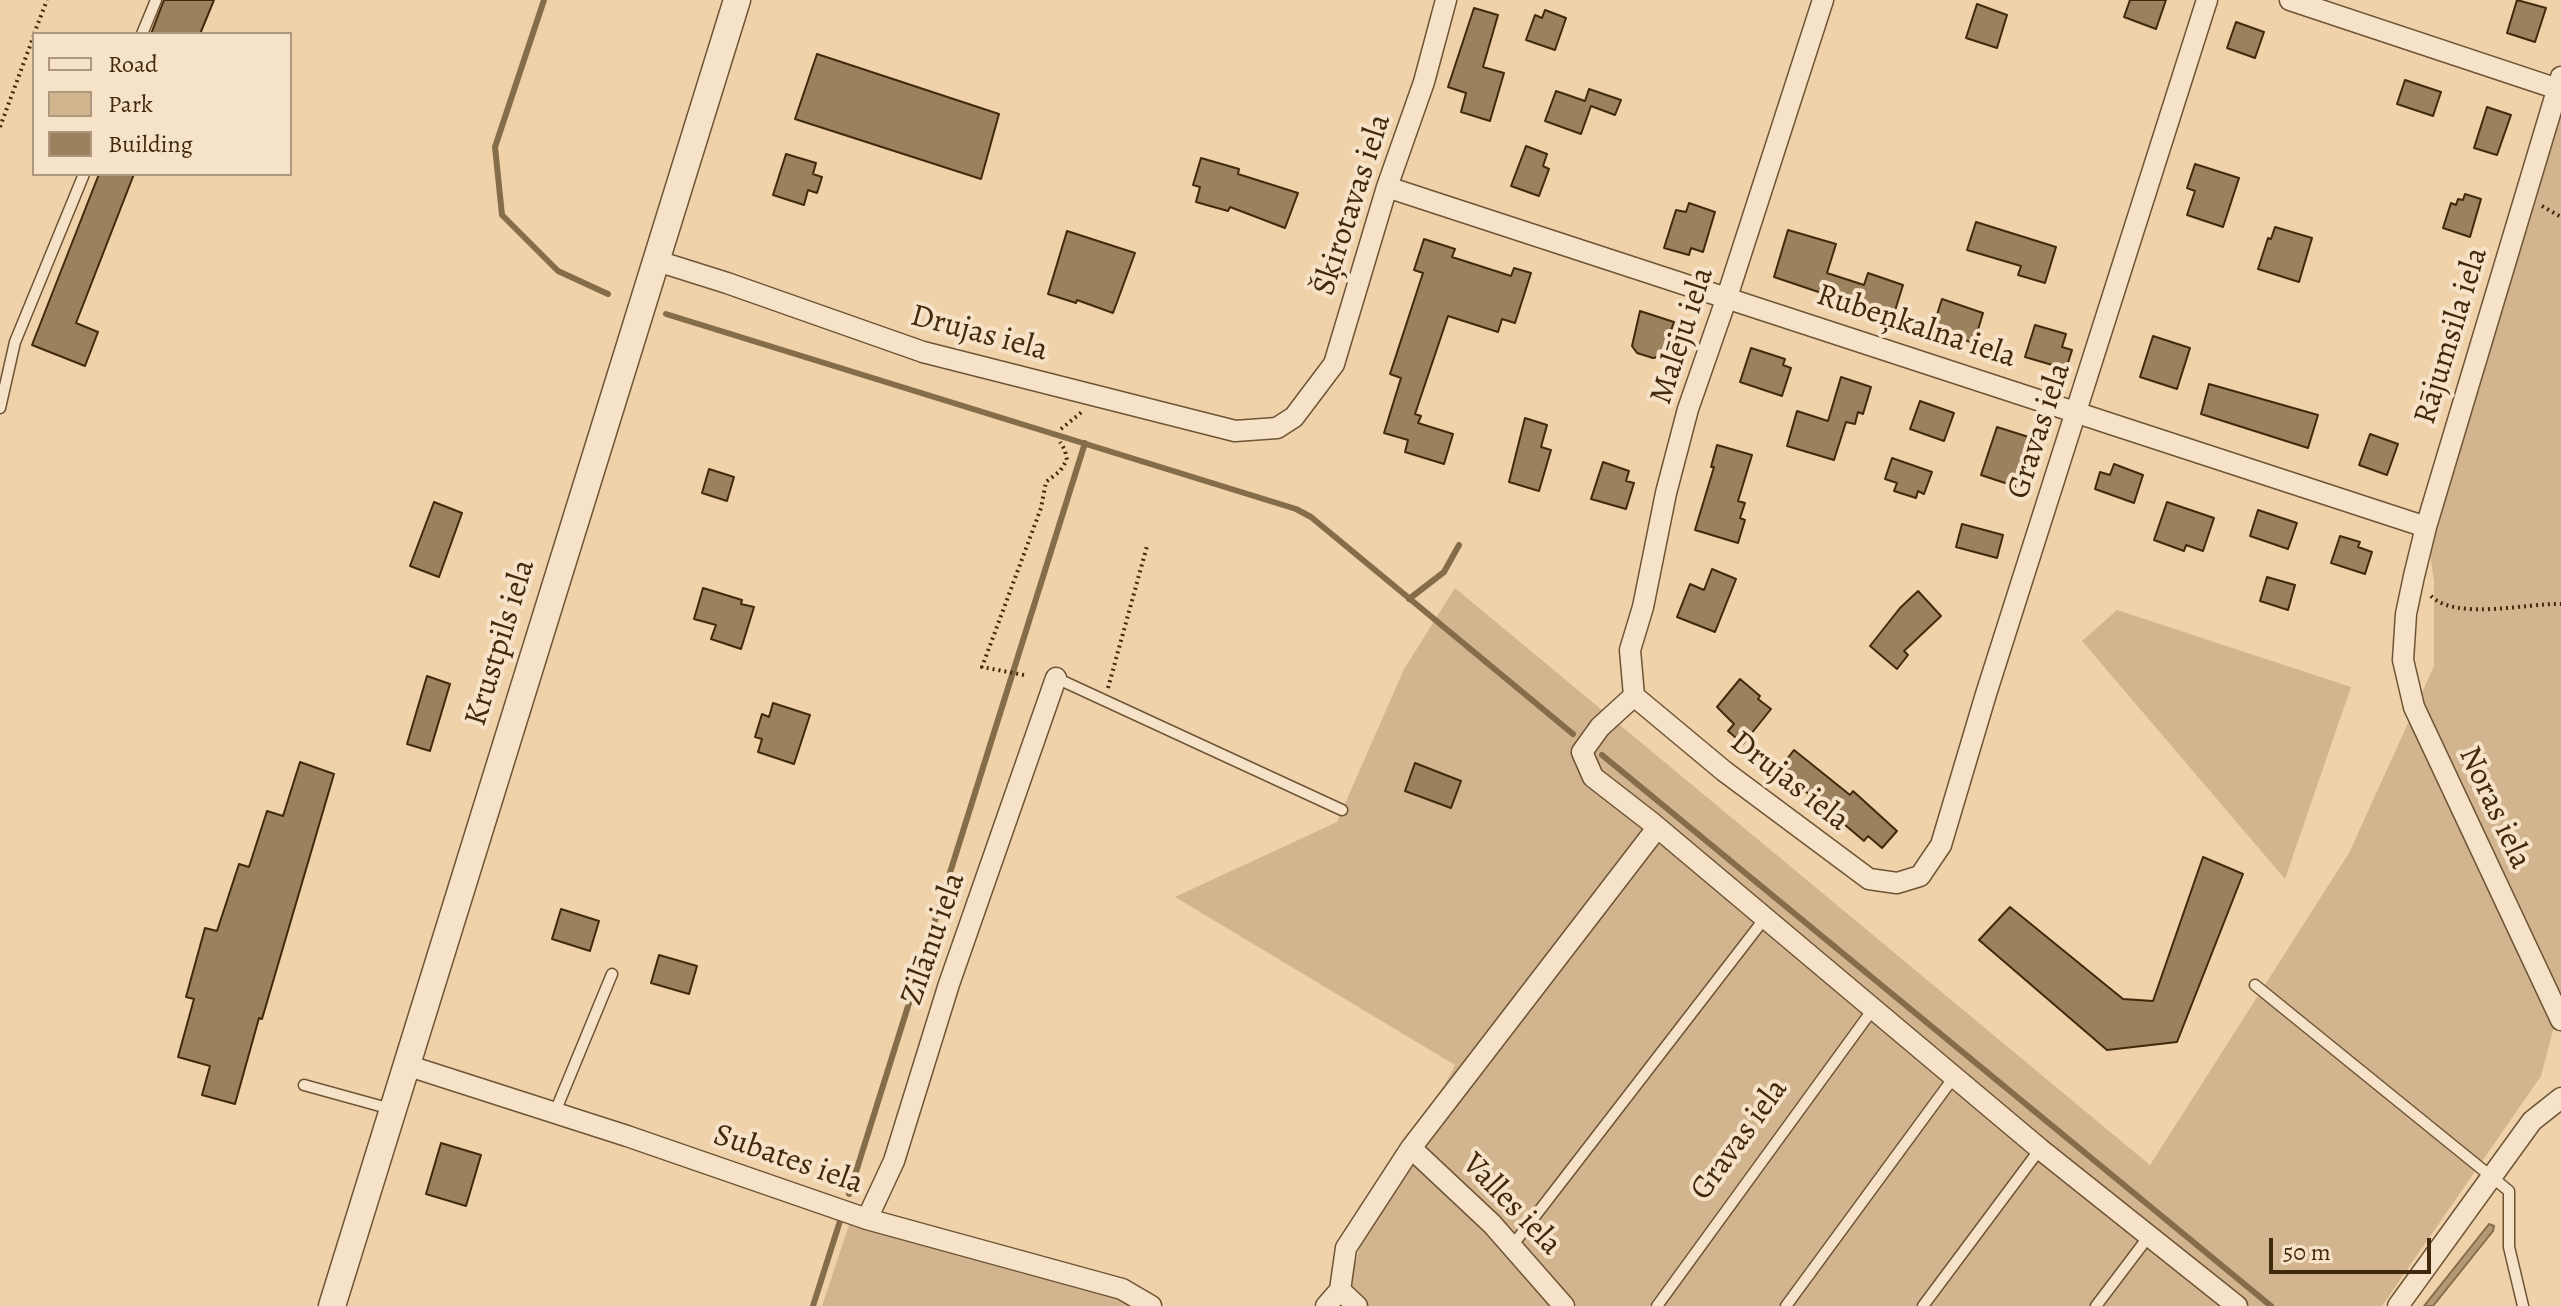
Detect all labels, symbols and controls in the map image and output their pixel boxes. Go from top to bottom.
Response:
legend [32,32,292,176]
text: Road [108,48,158,80]
text: Park [108,88,153,120]
street label: Šķirotavas iela [1306,110,1400,300]
text: Building [108,128,193,160]
street label: Rājumsila iela [2407,243,2497,429]
street label: Malēju iela [1643,263,1723,409]
street label: Rubeņkalna iela [1811,277,2021,377]
street label: Drujas iela [906,297,1052,371]
street label: Gravas iela [2000,358,2080,504]
street label: Krustpils iela [457,555,545,731]
street label: Drujas iela [1722,724,1856,840]
street label: Noras iela [2449,741,2539,875]
street label: Zilānu iela [894,868,974,1010]
street label: Gravas iela [1683,1072,1797,1208]
street label: Subates iela [708,1117,868,1203]
street label: Valles iela [1453,1146,1569,1264]
scale bar [2273,1222,2435,1272]
text: 50 m [2283,1236,2331,1268]

